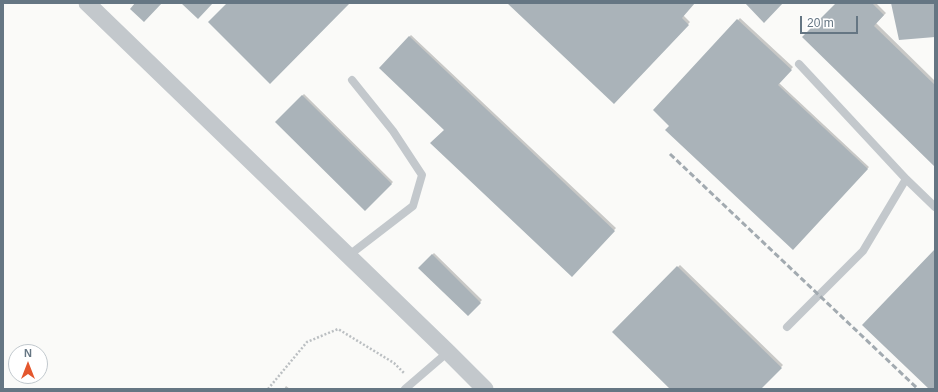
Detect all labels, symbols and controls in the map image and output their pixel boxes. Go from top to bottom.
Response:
scale bar [802,8,860,34]
text: 20 m [807,16,834,30]
north arrow [8,344,48,384]
text: N [24,347,32,359]

